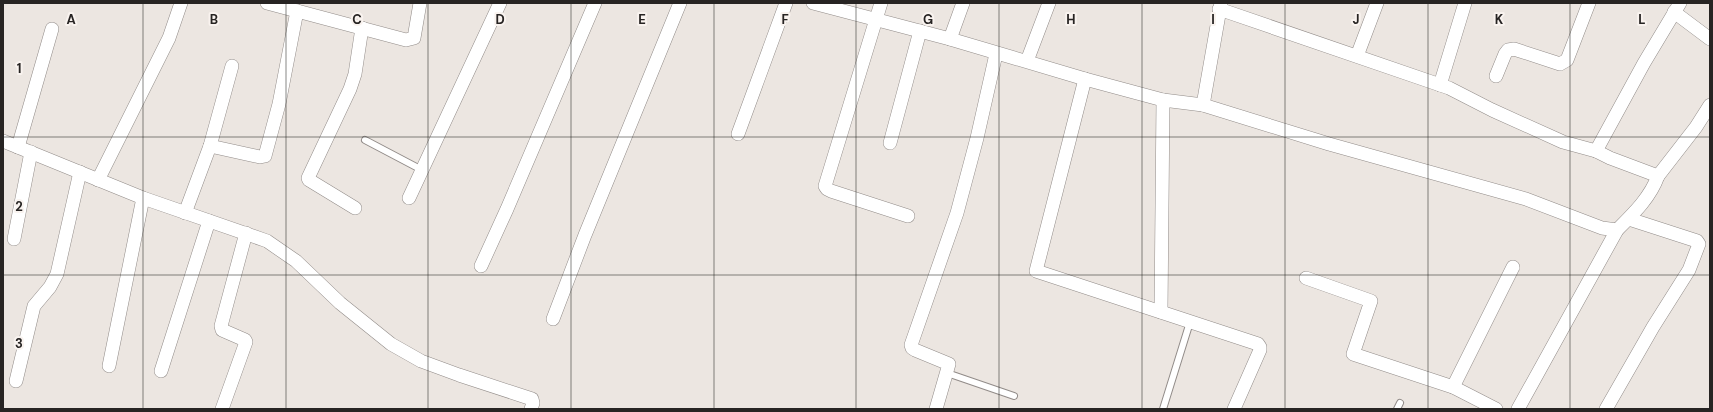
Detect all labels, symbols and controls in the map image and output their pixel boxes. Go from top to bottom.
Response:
text: A [66,11,76,28]
text: B [210,11,218,28]
text: C [352,11,362,28]
text: D [495,11,505,28]
text: E [638,11,646,28]
text: F [781,11,789,28]
text: G [923,11,933,28]
text: H [1066,11,1076,28]
text: I [1211,11,1215,28]
text: J [1352,11,1360,28]
text: K [1495,11,1504,28]
text: L [1638,11,1646,28]
text: 1 [17,60,21,77]
text: 2 [15,198,23,215]
text: 3 [15,335,23,352]

